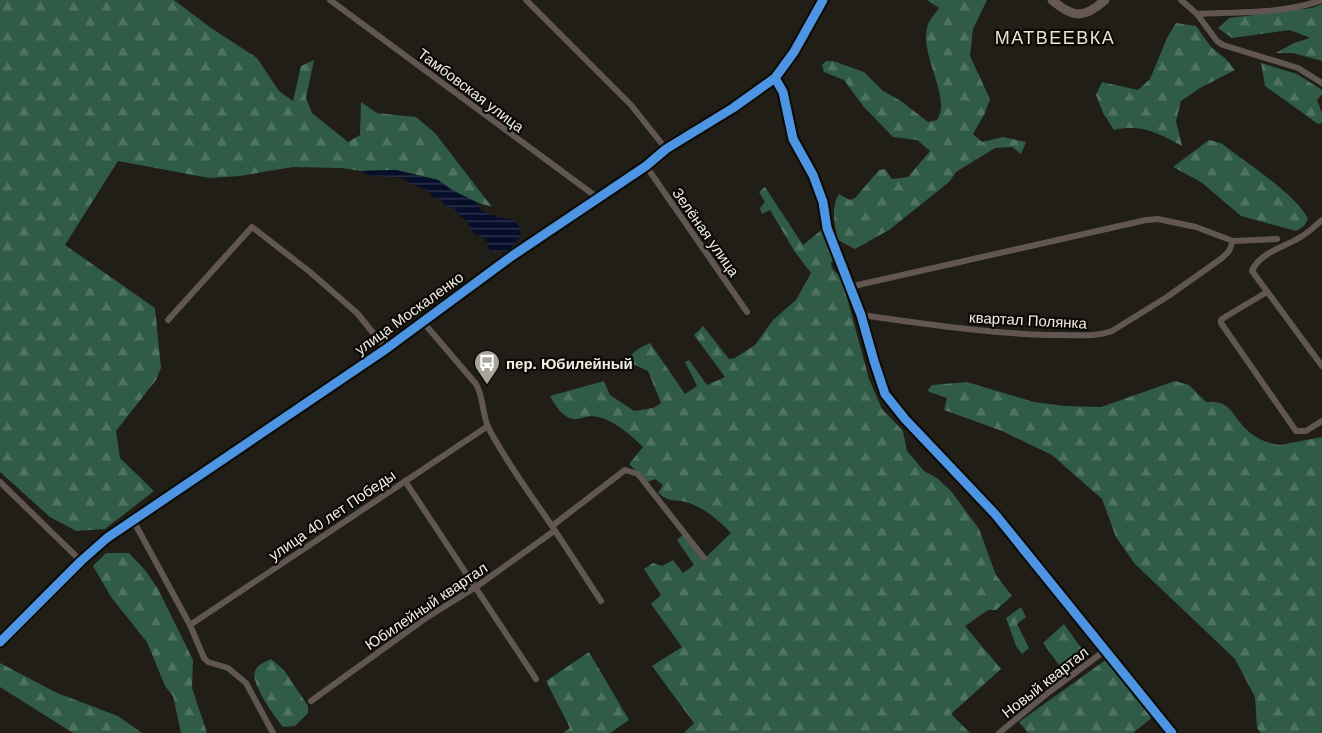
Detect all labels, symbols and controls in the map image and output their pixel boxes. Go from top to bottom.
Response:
district label: МАТВЕЕВКА [995,28,1115,48]
street label: Тамбовская улица [415,45,528,136]
street label: Зелёная улица [669,184,743,280]
street label: улица Москаленко [352,268,466,358]
street label: квартал Полянка [969,308,1088,332]
bus stop icon: пер. Юбилейный [472,348,502,386]
place label: пер. Юбилейный [506,355,633,372]
street label: улица 40 лет Победы [265,466,399,564]
street label: Юбилейный квартал [362,559,490,653]
street label: Новый квартал [998,643,1092,721]

